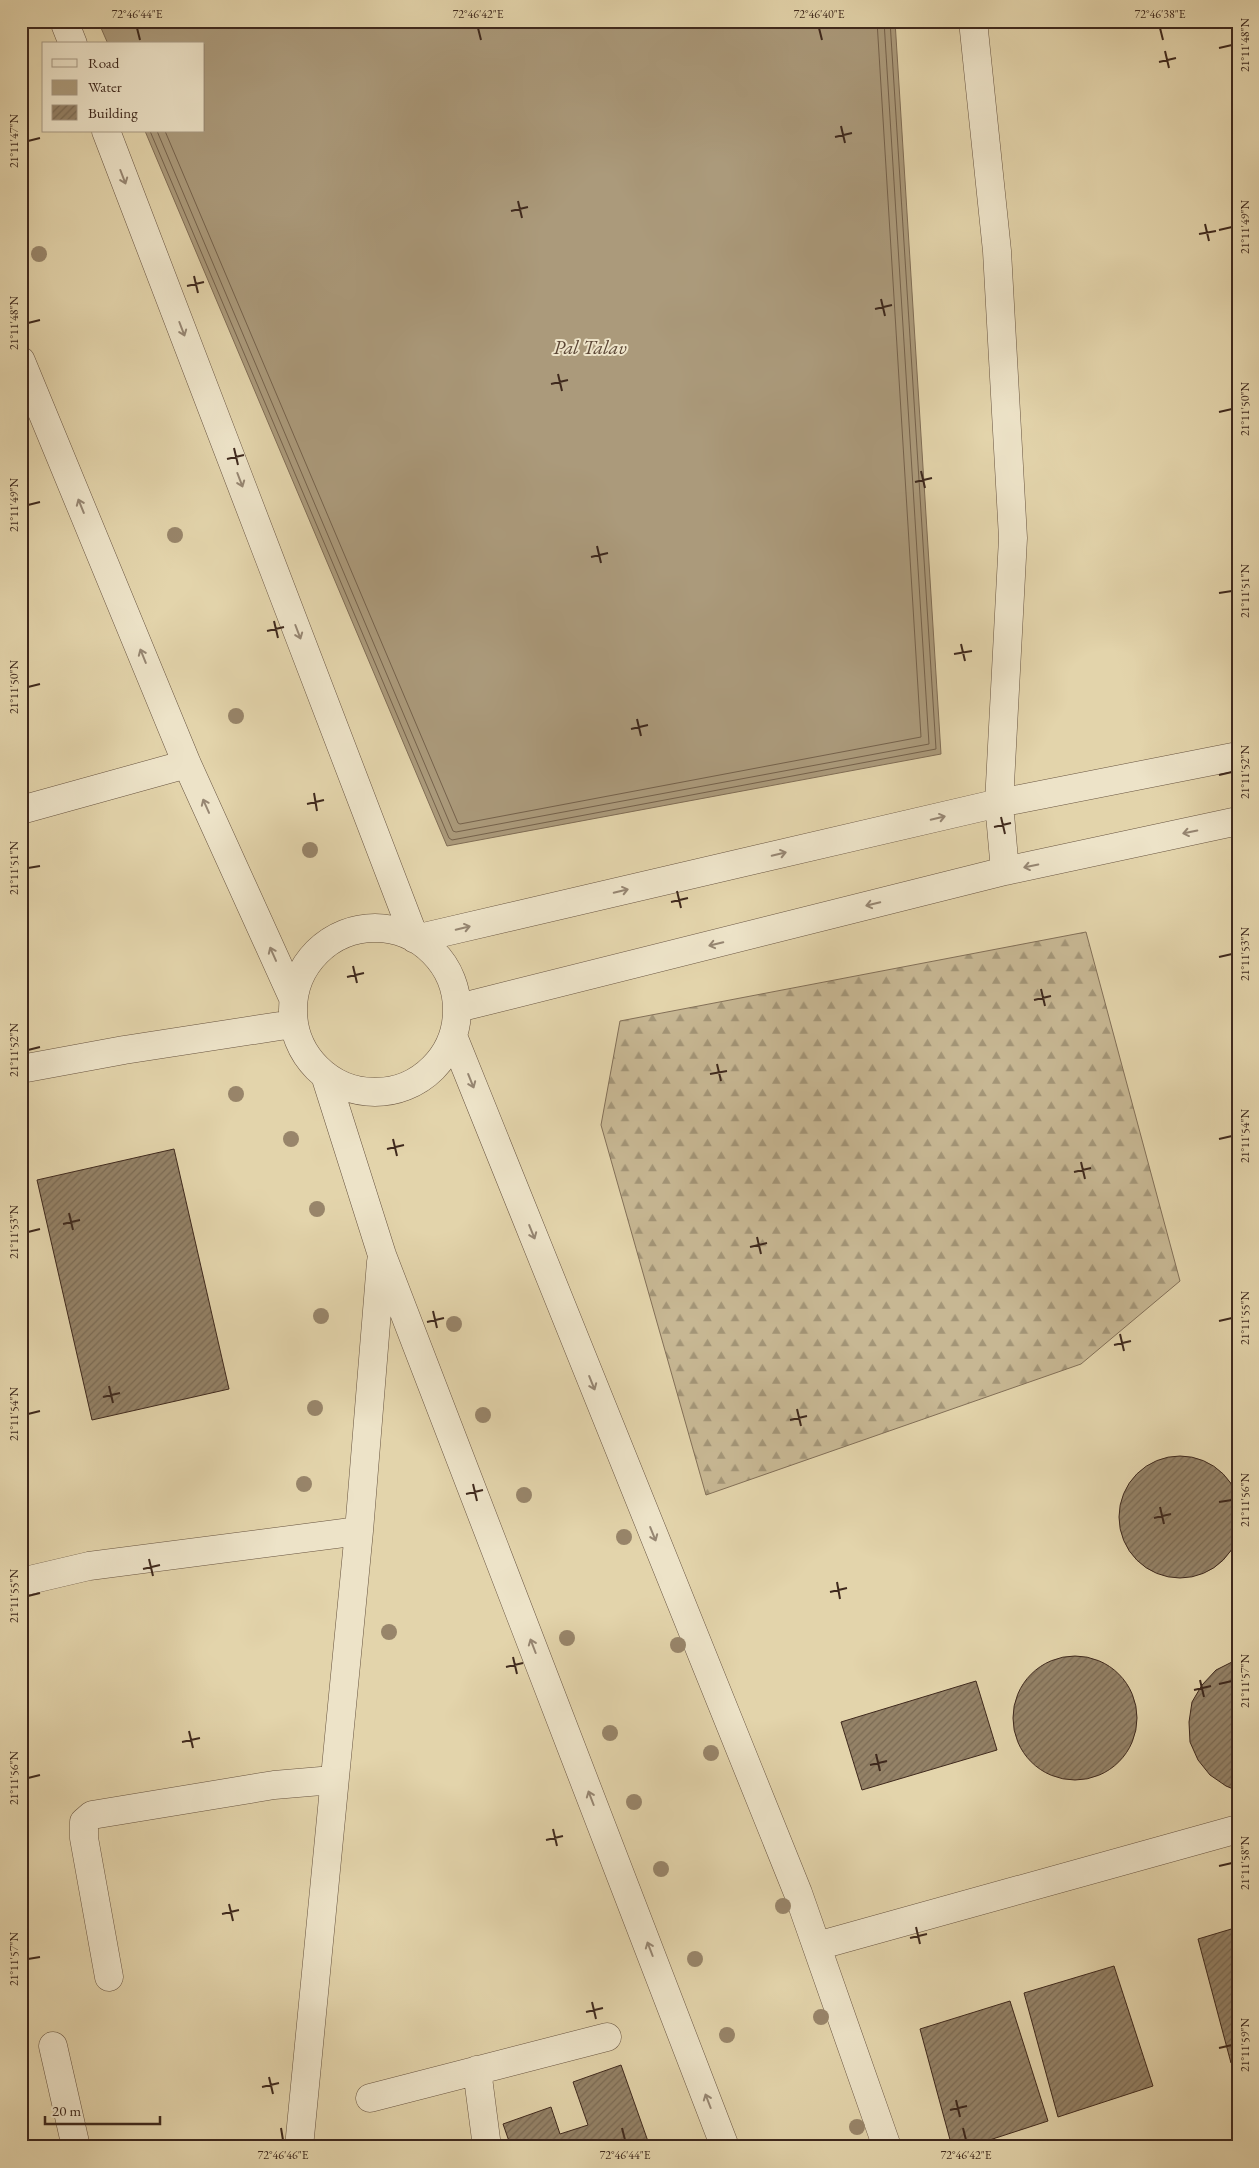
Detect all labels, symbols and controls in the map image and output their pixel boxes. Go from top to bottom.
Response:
text: 72°46'44"E [111,6,163,22]
text: 72°46'42"E [452,6,504,22]
text: 72°46'40"E [793,6,845,22]
text: 72°46'38"E [1134,6,1186,22]
text: 21°11'48"N [1237,18,1253,72]
legend [42,42,205,132]
text: Road [88,53,120,72]
text: Water [88,77,122,96]
text: Building [88,103,138,122]
text: 21°11'47"N [6,114,22,168]
one-way arrow [119,169,129,184]
text: 21°11'49"N [1237,200,1253,254]
text: 21°11'48"N [6,296,22,350]
one-way arrow [178,321,187,336]
water label: Pal Talav [553,334,627,360]
text: 21°11'50"N [1237,382,1253,436]
one-way arrow [236,472,245,487]
text: 21°11'49"N [6,478,22,532]
one-way arrow [76,499,85,514]
text: 21°11'51"N [1237,564,1253,618]
one-way arrow [294,624,303,639]
one-way arrow [137,649,147,664]
text: 21°11'50"N [6,660,22,714]
text: 21°11'52"N [1237,745,1253,799]
one-way arrow [201,799,210,814]
one-way arrow [929,812,945,822]
one-way arrow [1183,827,1199,837]
text: 21°11'51"N [6,841,22,895]
one-way arrow [771,849,787,858]
one-way arrow [1024,861,1040,871]
one-way arrow [612,886,628,895]
one-way arrow [866,900,882,909]
one-way arrow [454,923,470,932]
text: 21°11'53"N [1237,927,1253,981]
one-way arrow [708,939,724,949]
one-way arrow [268,947,277,962]
text: 21°11'52"N [6,1023,22,1077]
one-way arrow [467,1073,476,1088]
text: 21°11'54"N [1237,1109,1253,1163]
text: 21°11'53"N [6,1205,22,1259]
one-way arrow [527,1224,537,1239]
text: 21°11'55"N [1237,1291,1253,1345]
one-way arrow [588,1375,598,1390]
text: 21°11'54"N [6,1387,22,1441]
text: 21°11'56"N [1237,1473,1253,1527]
one-way arrow [649,1525,658,1541]
text: 21°11'55"N [6,1569,22,1623]
one-way arrow [528,1639,537,1654]
text: 21°11'57"N [1237,1654,1253,1708]
text: 21°11'56"N [6,1751,22,1805]
one-way arrow [586,1791,596,1806]
text: 21°11'58"N [1237,1836,1253,1890]
text: 21°11'57"N [6,1932,22,1986]
one-way arrow [645,1942,654,1958]
text: 21°11'59"N [1237,2018,1253,2072]
scale bar [45,2093,160,2125]
one-way arrow [703,2094,712,2109]
text: 20 m [52,2101,81,2120]
text: 72°46'46"E [257,2147,309,2163]
text: 72°46'44"E [599,2147,651,2163]
text: 72°46'42"E [940,2147,992,2163]

